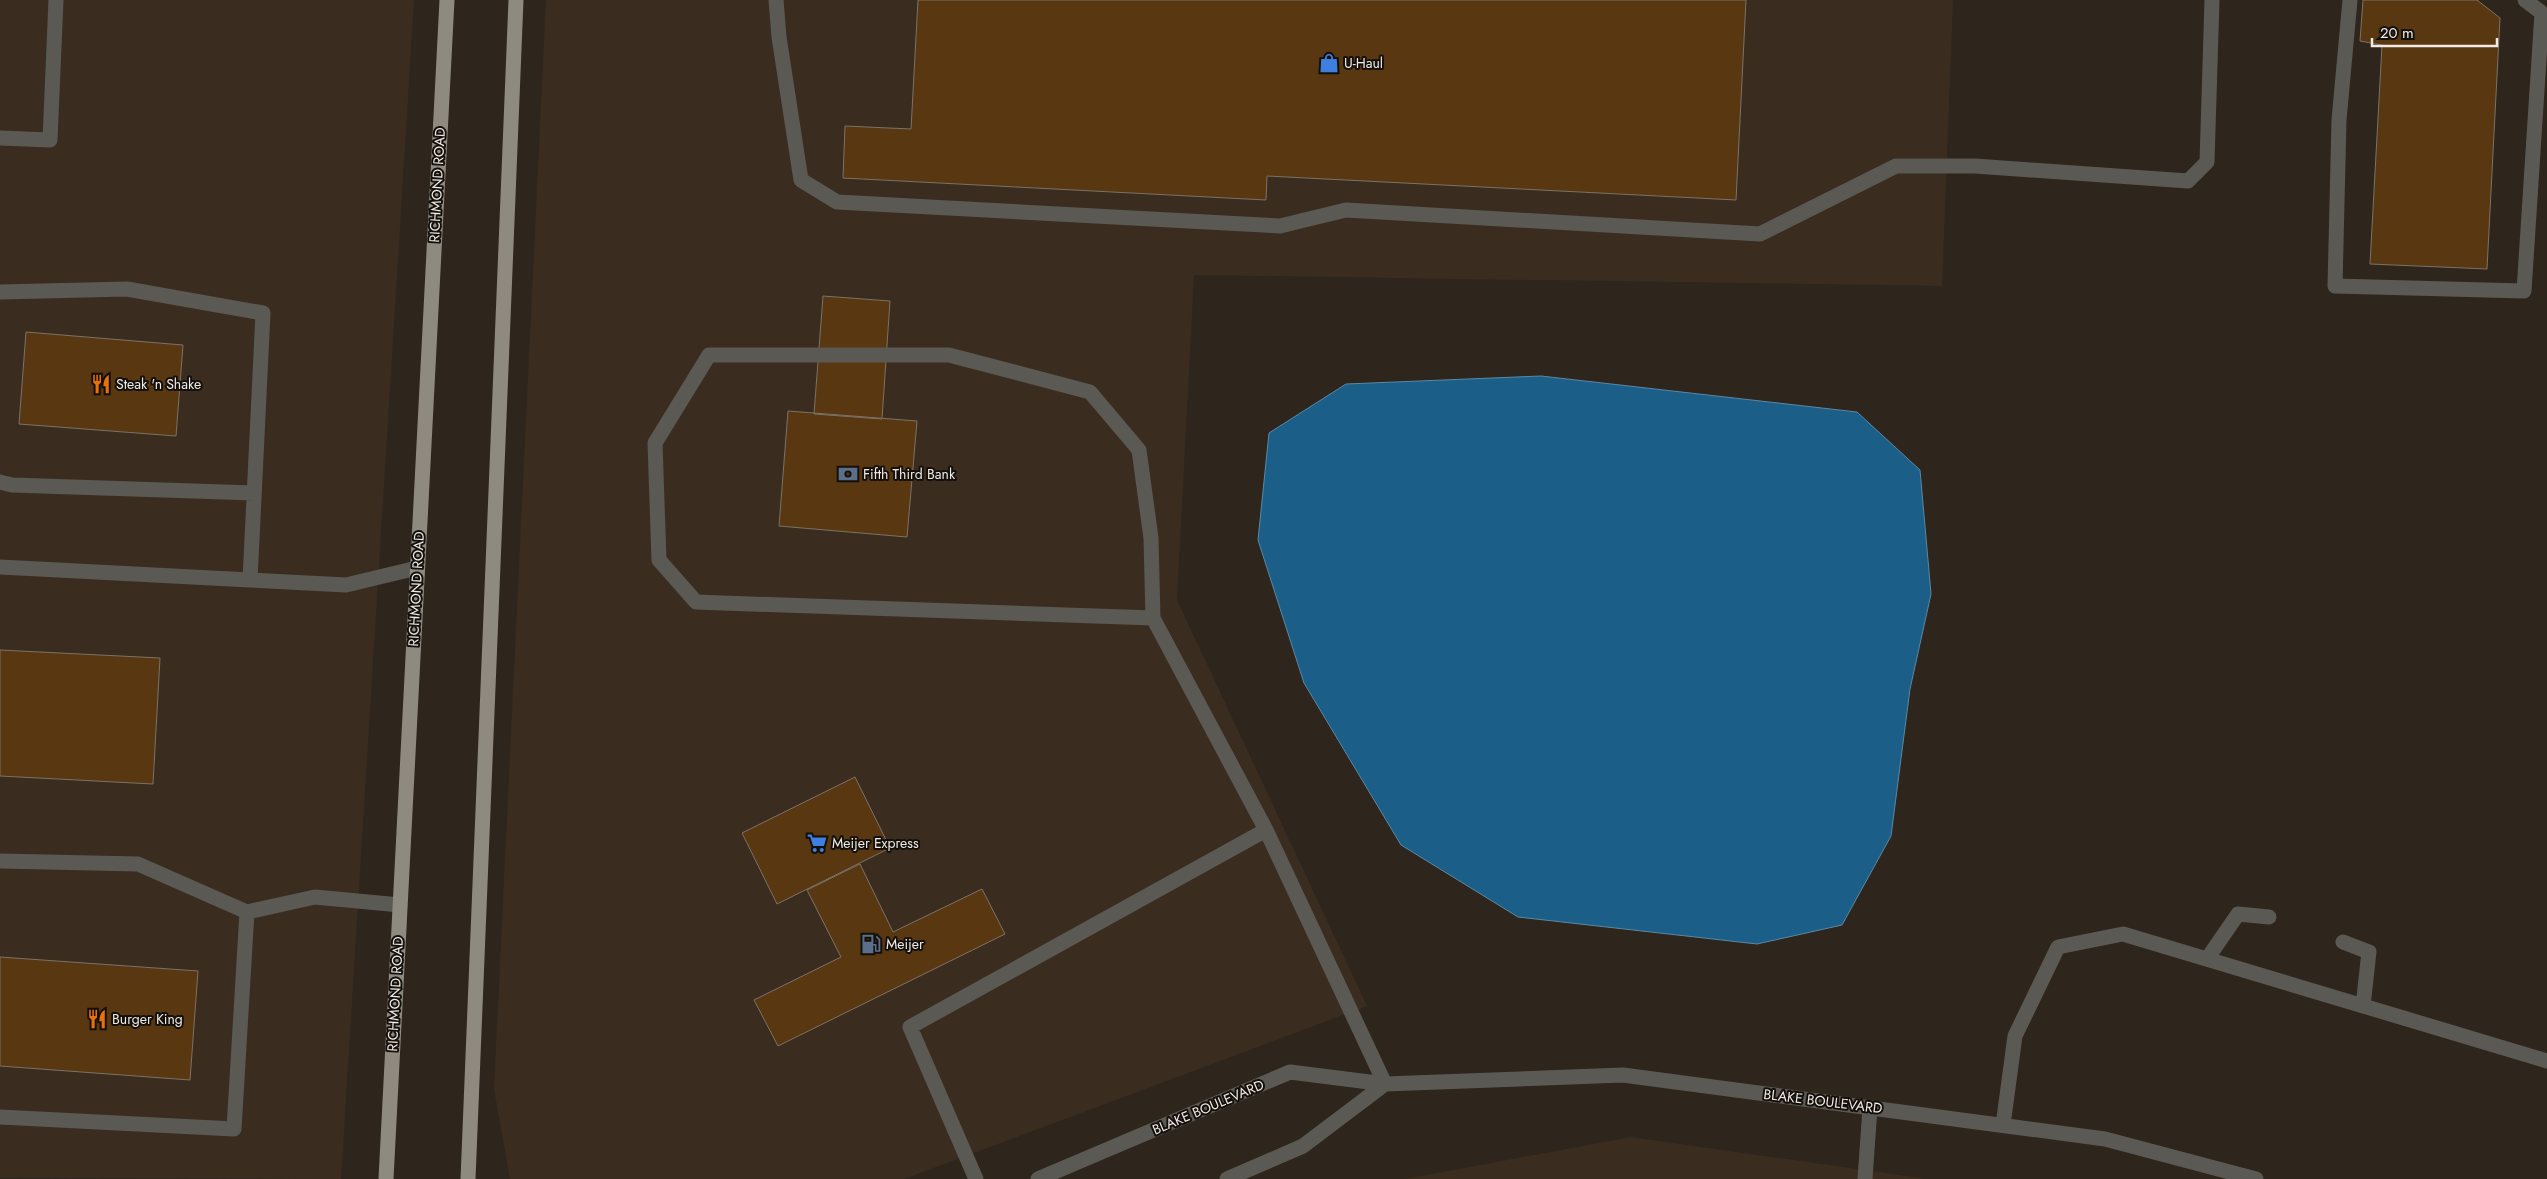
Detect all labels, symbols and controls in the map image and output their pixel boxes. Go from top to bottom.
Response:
scale bar [2372,15,2497,47]
text: 20 m [2380,22,2414,44]
shop icon: U-Haul [1318,52,1340,74]
place label: U-Haul [1344,53,1383,73]
street label: RICHMOND ROAD [424,127,450,243]
restaurant icon: Steak 'n Shake [90,373,112,395]
place label: Steak 'n Shake [116,374,201,394]
bank icon: Fifth Third Bank [837,463,859,485]
place label: Fifth Third Bank [863,464,956,484]
street label: RICHMOND ROAD [403,531,429,647]
supermarket icon: Meijer Express [806,832,828,854]
place label: Meijer Express [832,833,919,853]
fuel station icon: Meijer [860,933,882,955]
place label: Meijer [886,934,924,954]
street label: RICHMOND ROAD [382,936,408,1052]
restaurant icon: Burger King [86,1008,108,1030]
place label: Burger King [112,1009,183,1029]
street label: BLAKE BOULEVARD [1149,1074,1267,1140]
street label: BLAKE BOULEVARD [1762,1084,1884,1118]

